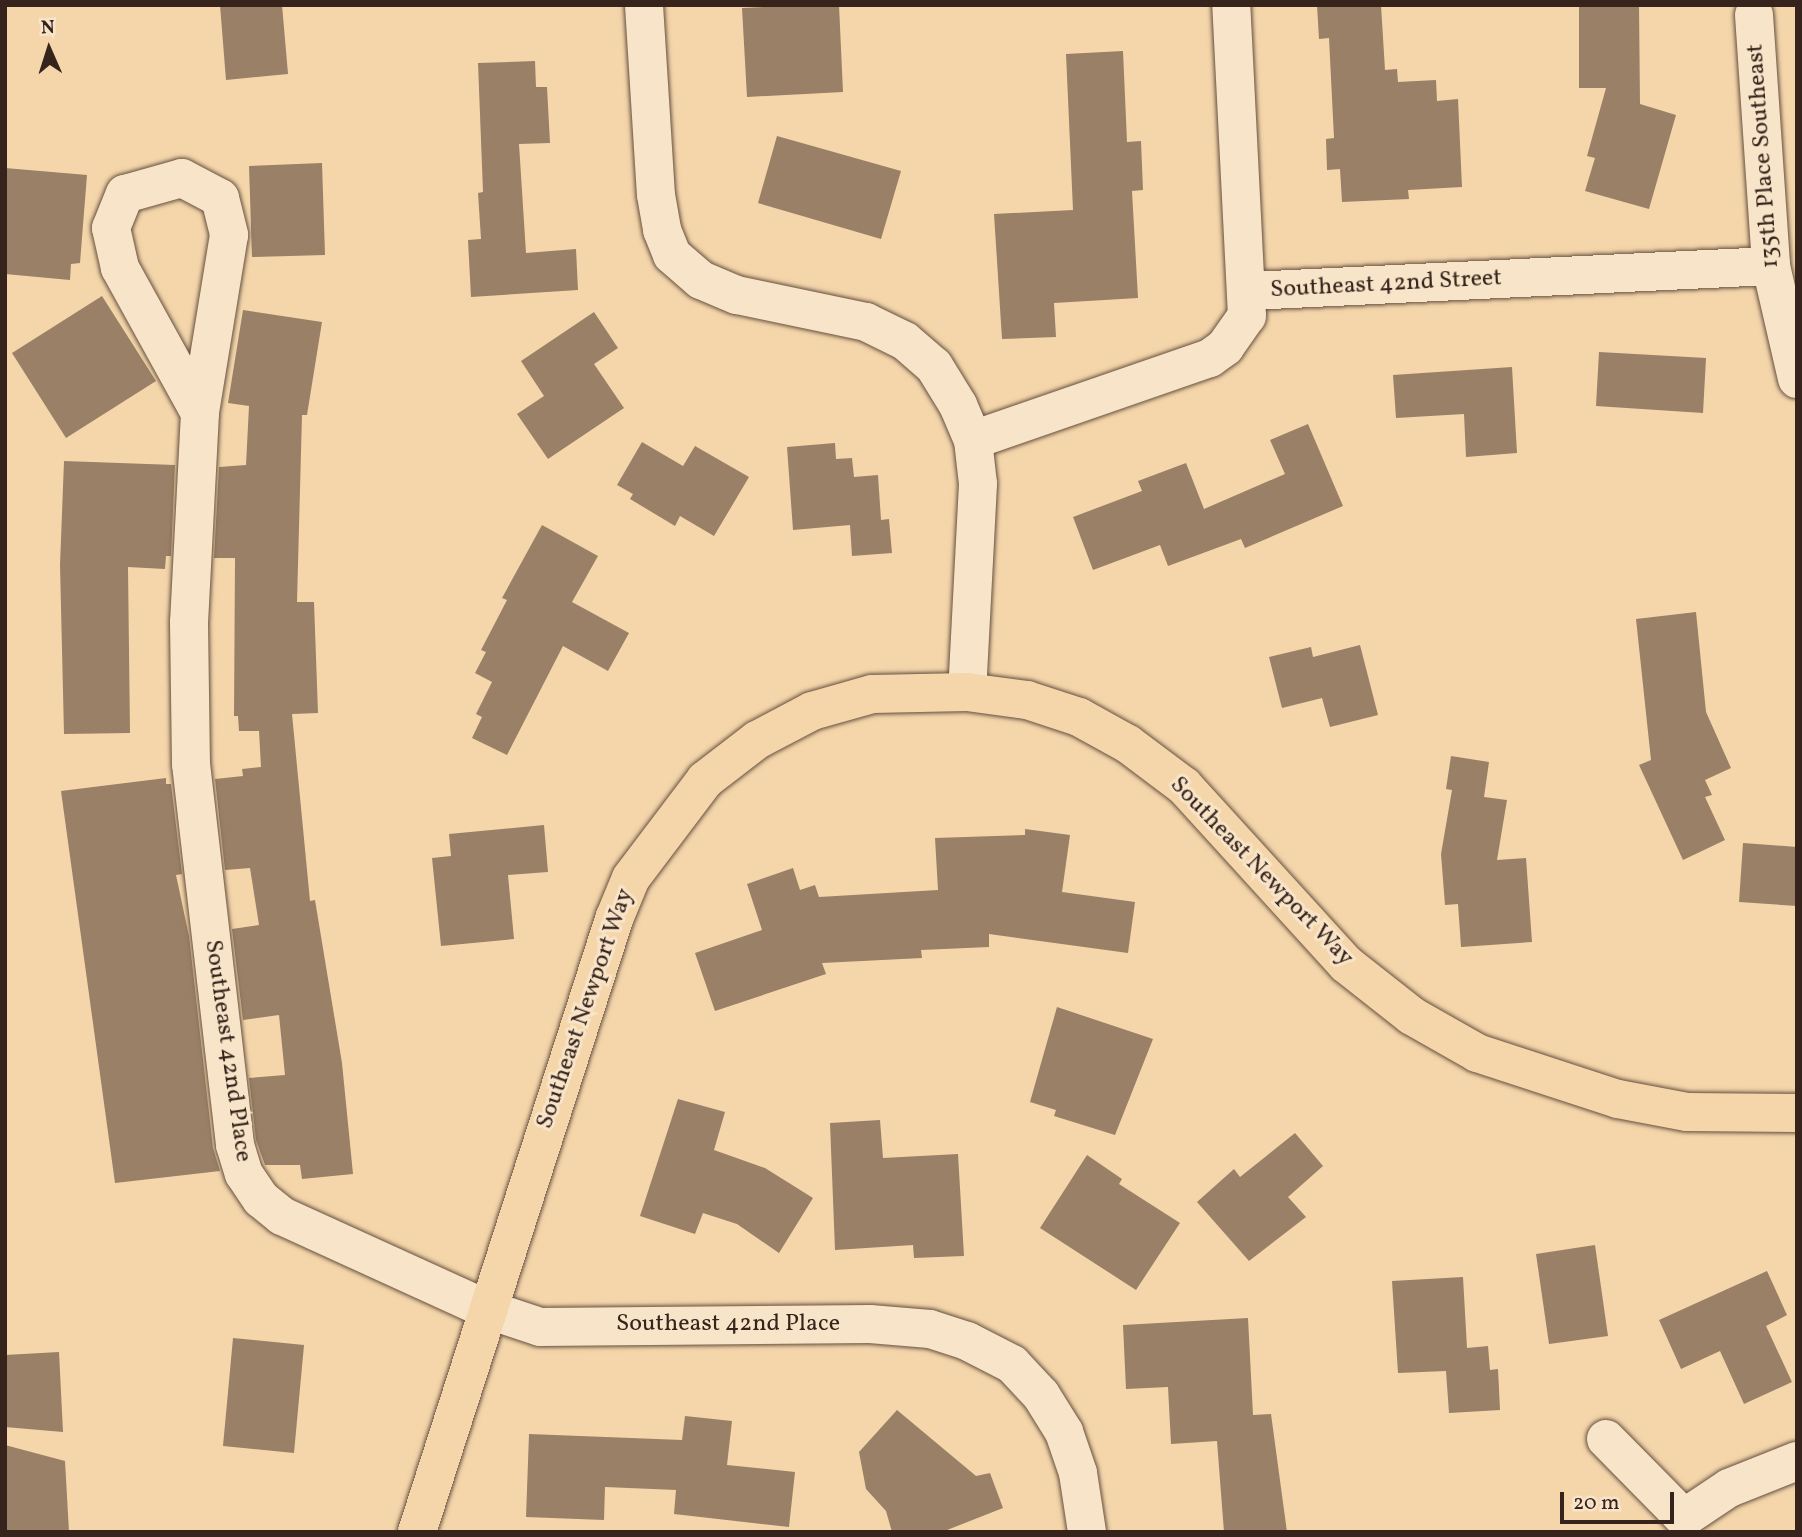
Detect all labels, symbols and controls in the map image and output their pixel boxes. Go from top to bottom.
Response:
north arrow [14,14,84,84]
text: N [40,15,55,41]
street label: 135th Place Southeast [1742,43,1786,269]
street label: Southeast 42nd Street [1269,265,1503,305]
street label: Southeast Newport Way [1163,771,1359,973]
street label: Southeast Newport Way [531,885,641,1133]
street label: Southeast 42nd Place [197,938,257,1164]
street label: Southeast 42nd Place [616,1311,840,1339]
scale bar [1564,1478,1678,1522]
text: 20 m [1573,1489,1619,1518]

